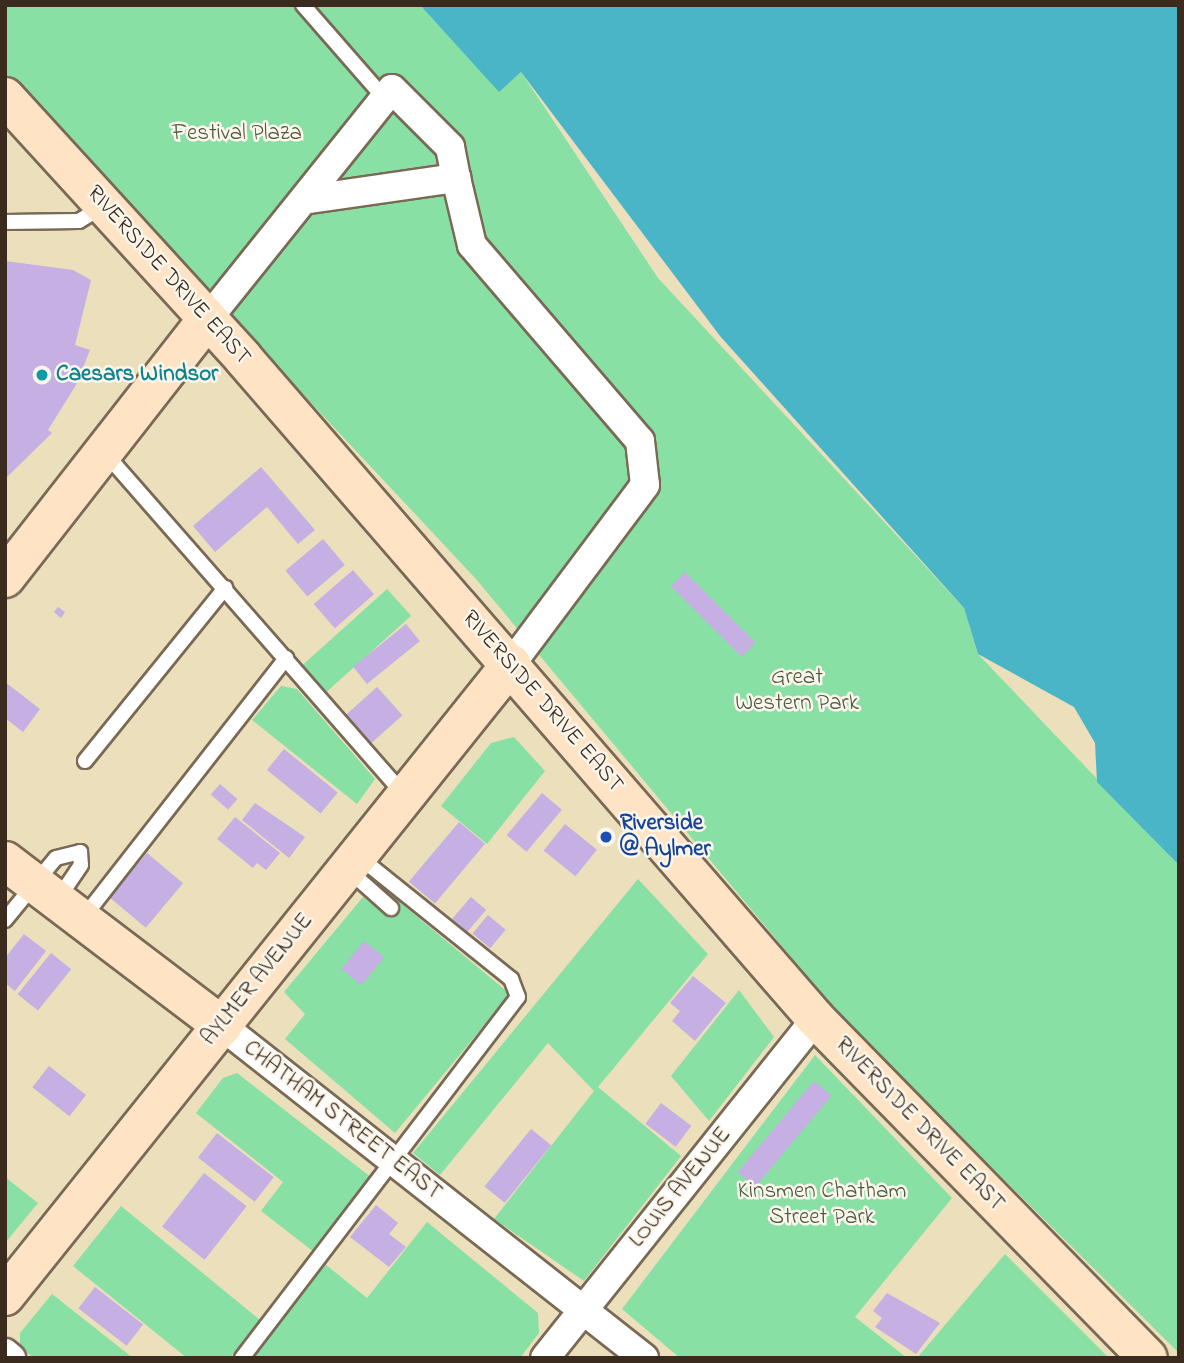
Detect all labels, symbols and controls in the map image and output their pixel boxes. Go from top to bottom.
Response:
park label: Festival Plaza [172,120,302,148]
street label: RIVERSIDE DRIVE EAST [80,180,256,372]
place label: Caesars Windsor [56,361,218,389]
marker: Caesars Windsor [34,367,50,383]
street label: RIVERSIDE DRIVE EAST [455,605,629,799]
park label: Great Western Park [735,664,859,718]
place label: Riverside @ Aylmer [620,810,711,864]
marker: Riverside @ Aylmer [598,829,614,845]
street label: AYLMER AVENUE [196,908,320,1052]
street label: RIVERSIDE DRIVE EAST [828,1032,1010,1218]
street label: CHATHAM STREET EAST [237,1035,447,1207]
street label: LOUIS AVENUE [624,1122,738,1254]
park label: Kinsmen Chatham Street Park [738,1178,906,1232]

